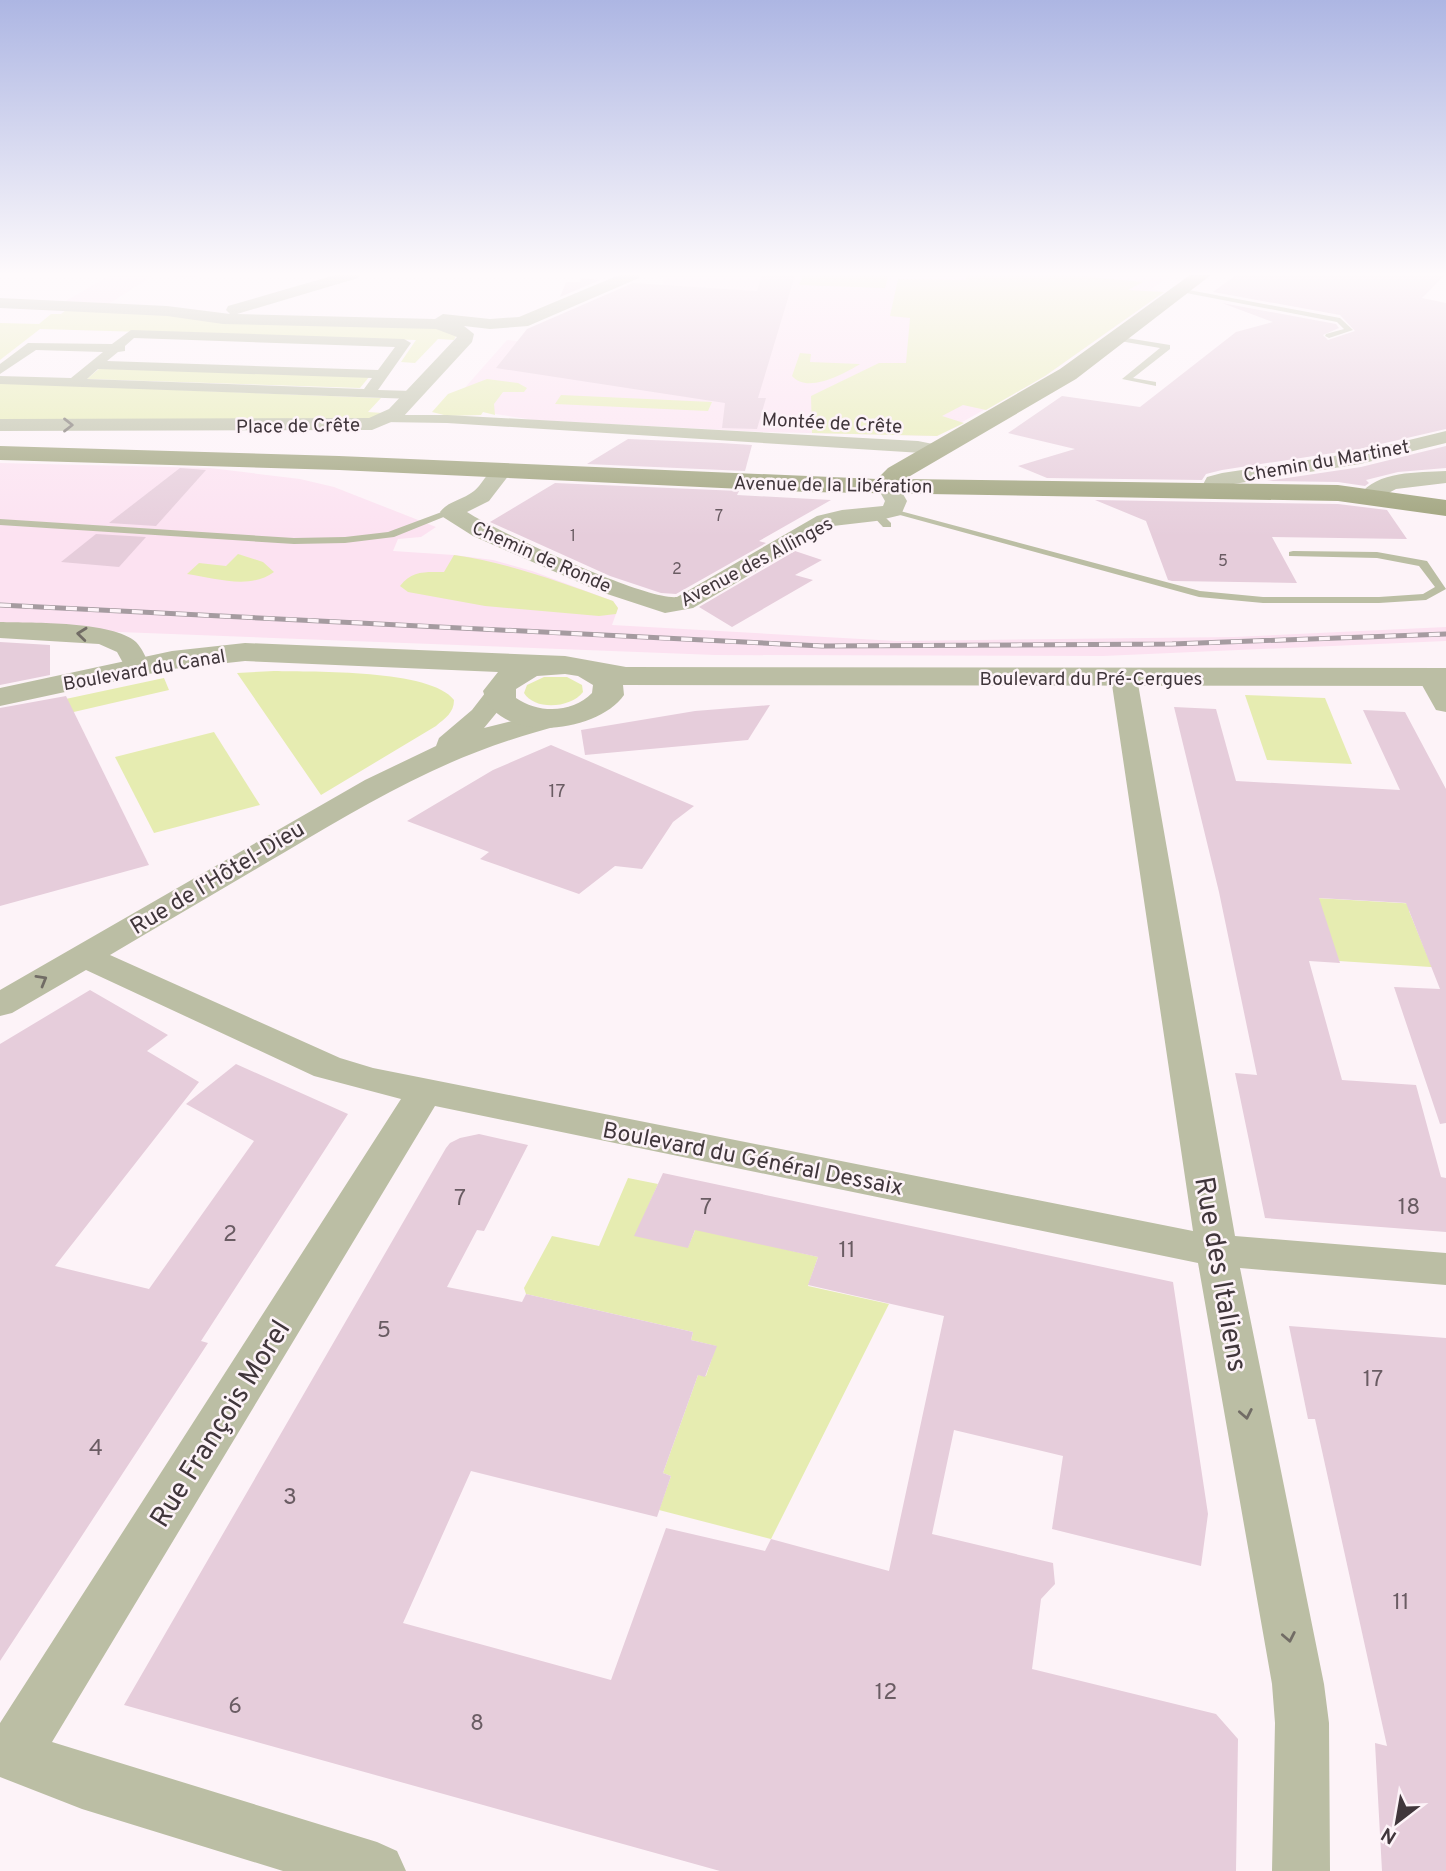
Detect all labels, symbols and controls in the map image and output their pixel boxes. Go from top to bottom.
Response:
street label: Montée de Crête [761,408,903,440]
street label: Place de Crête [236,414,360,440]
one-way arrow [63,417,74,433]
street label: Chemin du Martinet [1242,436,1411,488]
street label: Avenue de la Libération [733,472,933,500]
house number: 7 [715,507,723,527]
street label: Avenue des Allinges [676,512,837,613]
street label: Chemin de Ronde [468,516,614,599]
house number: 1 [570,527,576,547]
house number: 5 [1218,552,1228,572]
house number: 2 [672,560,682,580]
one-way arrow [77,627,88,642]
street label: Boulevard du Canal [61,645,227,697]
street label: Boulevard du Pré-Cergues [980,668,1202,692]
house number: 17 [549,780,566,804]
street label: Rue de l'Hôtel-Dieu [126,816,311,943]
one-way arrow [35,975,48,988]
street label: Boulevard du Général Dessaix [600,1117,905,1204]
street label: Rue des Italiens [1184,1174,1254,1375]
house number: 7 [454,1185,466,1214]
house number: 7 [700,1194,712,1223]
house number: 18 [1398,1194,1420,1223]
house number: 2 [223,1221,237,1250]
house number: 11 [838,1237,856,1266]
street label: Rue François Morel [143,1314,300,1535]
house number: 5 [377,1317,391,1346]
house number: 17 [1363,1366,1383,1395]
one-way arrow [1238,1408,1253,1420]
house number: 4 [89,1435,103,1464]
house number: 3 [283,1484,297,1513]
house number: 11 [1392,1589,1410,1618]
one-way arrow [1281,1631,1296,1643]
house number: 12 [875,1679,897,1708]
house number: 6 [228,1693,242,1722]
house number: 8 [470,1710,484,1739]
north arrow [1362,1787,1432,1857]
text: N [1377,1821,1401,1849]

